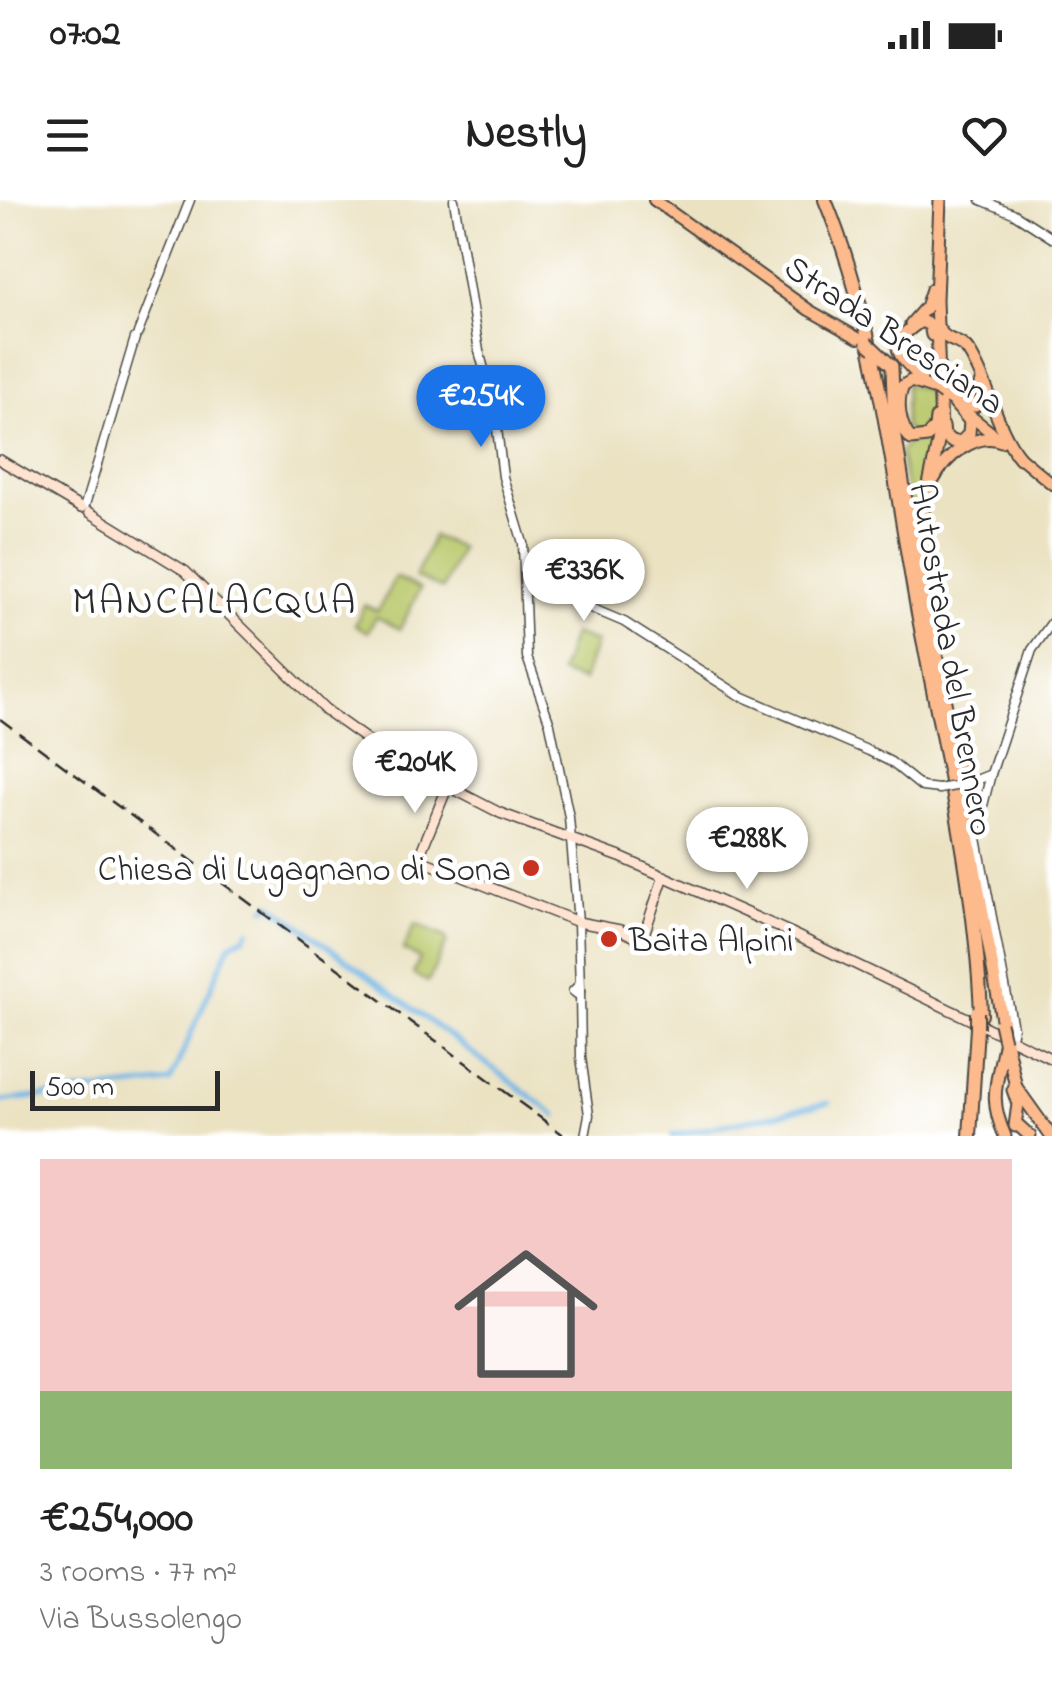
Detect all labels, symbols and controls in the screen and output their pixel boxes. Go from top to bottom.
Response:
text: 07:02 [50,7,121,63]
text: Nestly [465,102,587,168]
icon: menu [40,108,95,163]
icon: heart [957,108,1012,163]
street label: Strada Bresciana [773,244,1013,430]
pin: €254K [411,365,551,450]
text: €254K [438,374,524,421]
street label: Autostrada del Brennero [893,479,1006,840]
pin: €336K [514,539,654,624]
text: €336K [545,548,623,595]
district label: MANCALACQUA [72,574,358,633]
pin: €204K [345,731,485,816]
text: €204K [375,740,455,787]
pin: €288K [677,807,817,892]
text: €288K [708,816,786,863]
place label: Chiesa di Lugagnano di Sona [98,846,511,897]
marker: Chiesa di Lugagnano di Sona [520,857,542,879]
place label: Baita Alpini [628,917,794,968]
marker: Baita Alpini [598,928,620,950]
scale bar [30,1066,220,1110]
text: 500 m [45,1068,114,1109]
icon: home [436,1224,616,1404]
text: €254,000 [40,1489,193,1550]
text: 3 rooms · 77 m² [40,1550,237,1597]
text: Via Bussolengo [40,1597,242,1644]

